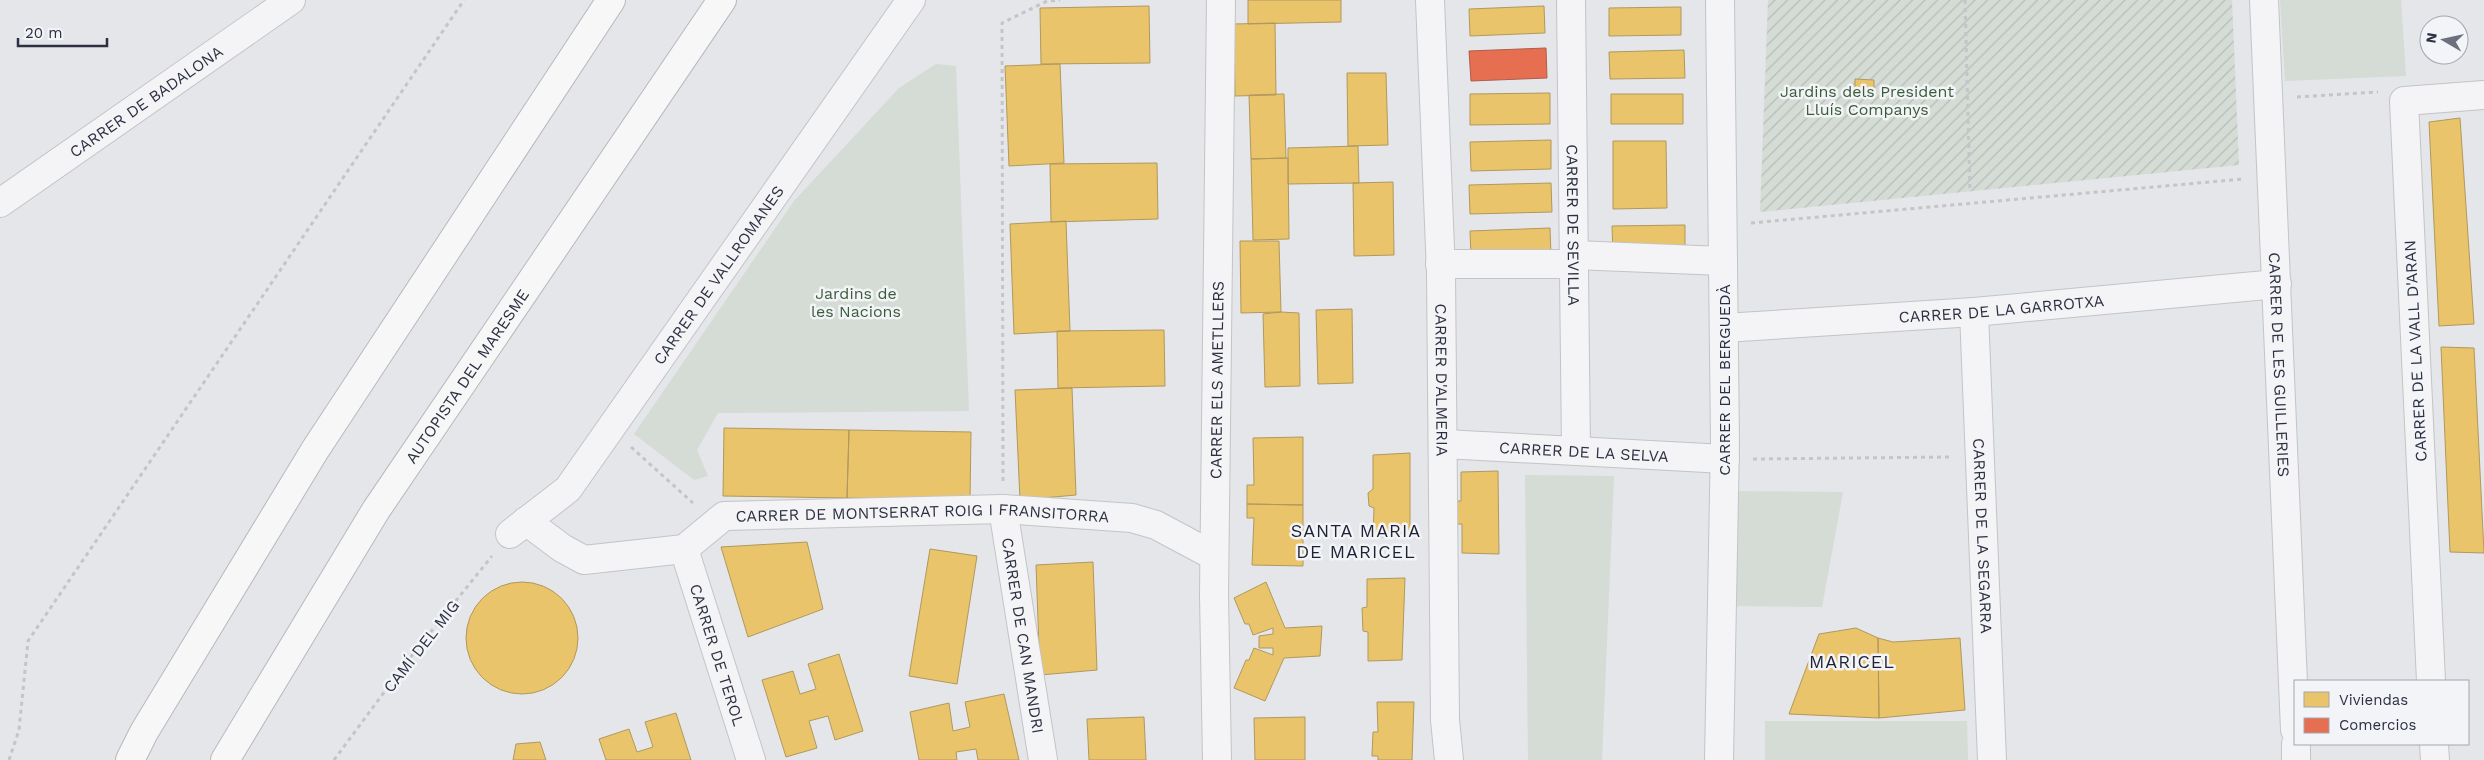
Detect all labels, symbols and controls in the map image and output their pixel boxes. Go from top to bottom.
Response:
scale bar [18,15,106,47]
north arrow [2419,15,2469,65]
text: 20 m [25,24,63,42]
text: N [2422,32,2440,44]
street label: CARRER DE BADALONA [66,41,227,162]
park label: Jardins dels President Lluís Companys [1780,82,1954,119]
street label: CARRER DE SEVILLA [1563,144,1583,306]
street label: CARRER DE VALLROMANES [649,182,788,368]
street label: CARRER DE LA VALL D'ARAN [2400,240,2431,462]
street label: CARRER DE LES GUILLERIES [2265,252,2293,477]
street label: CARRER ELS AMETLLERS [1206,281,1228,479]
park label: Jardins de les Nacions [811,284,901,321]
street label: CARRER DEL BERGUEDÀ [1715,284,1734,476]
street label: AUTOPISTA DEL MARESME [402,286,533,467]
street label: CARRER DE LA GARROTXA [1898,291,2105,327]
street label: CARRER D'ALMERIA [1431,303,1452,457]
street label: CARRER DE LA SELVA [1499,438,1669,466]
street label: CARRER DE LA SEGARRA [1969,438,1996,634]
street label: CARRER DE MONTSERRAT ROIG I FRANSITORRA [735,500,1110,526]
district label: SANTA MARIA DE MARICEL [1291,520,1421,562]
street label: CARRER DE CAN MANDRI [998,536,1048,735]
street label: CARRER DE TEROL [686,582,749,729]
street label: CAMÍ DEL MIG [380,596,463,696]
district label: MARICEL [1809,651,1895,672]
legend [2294,680,2469,745]
text: Viviendas [2339,691,2408,709]
text: Comercios [2339,716,2417,734]

